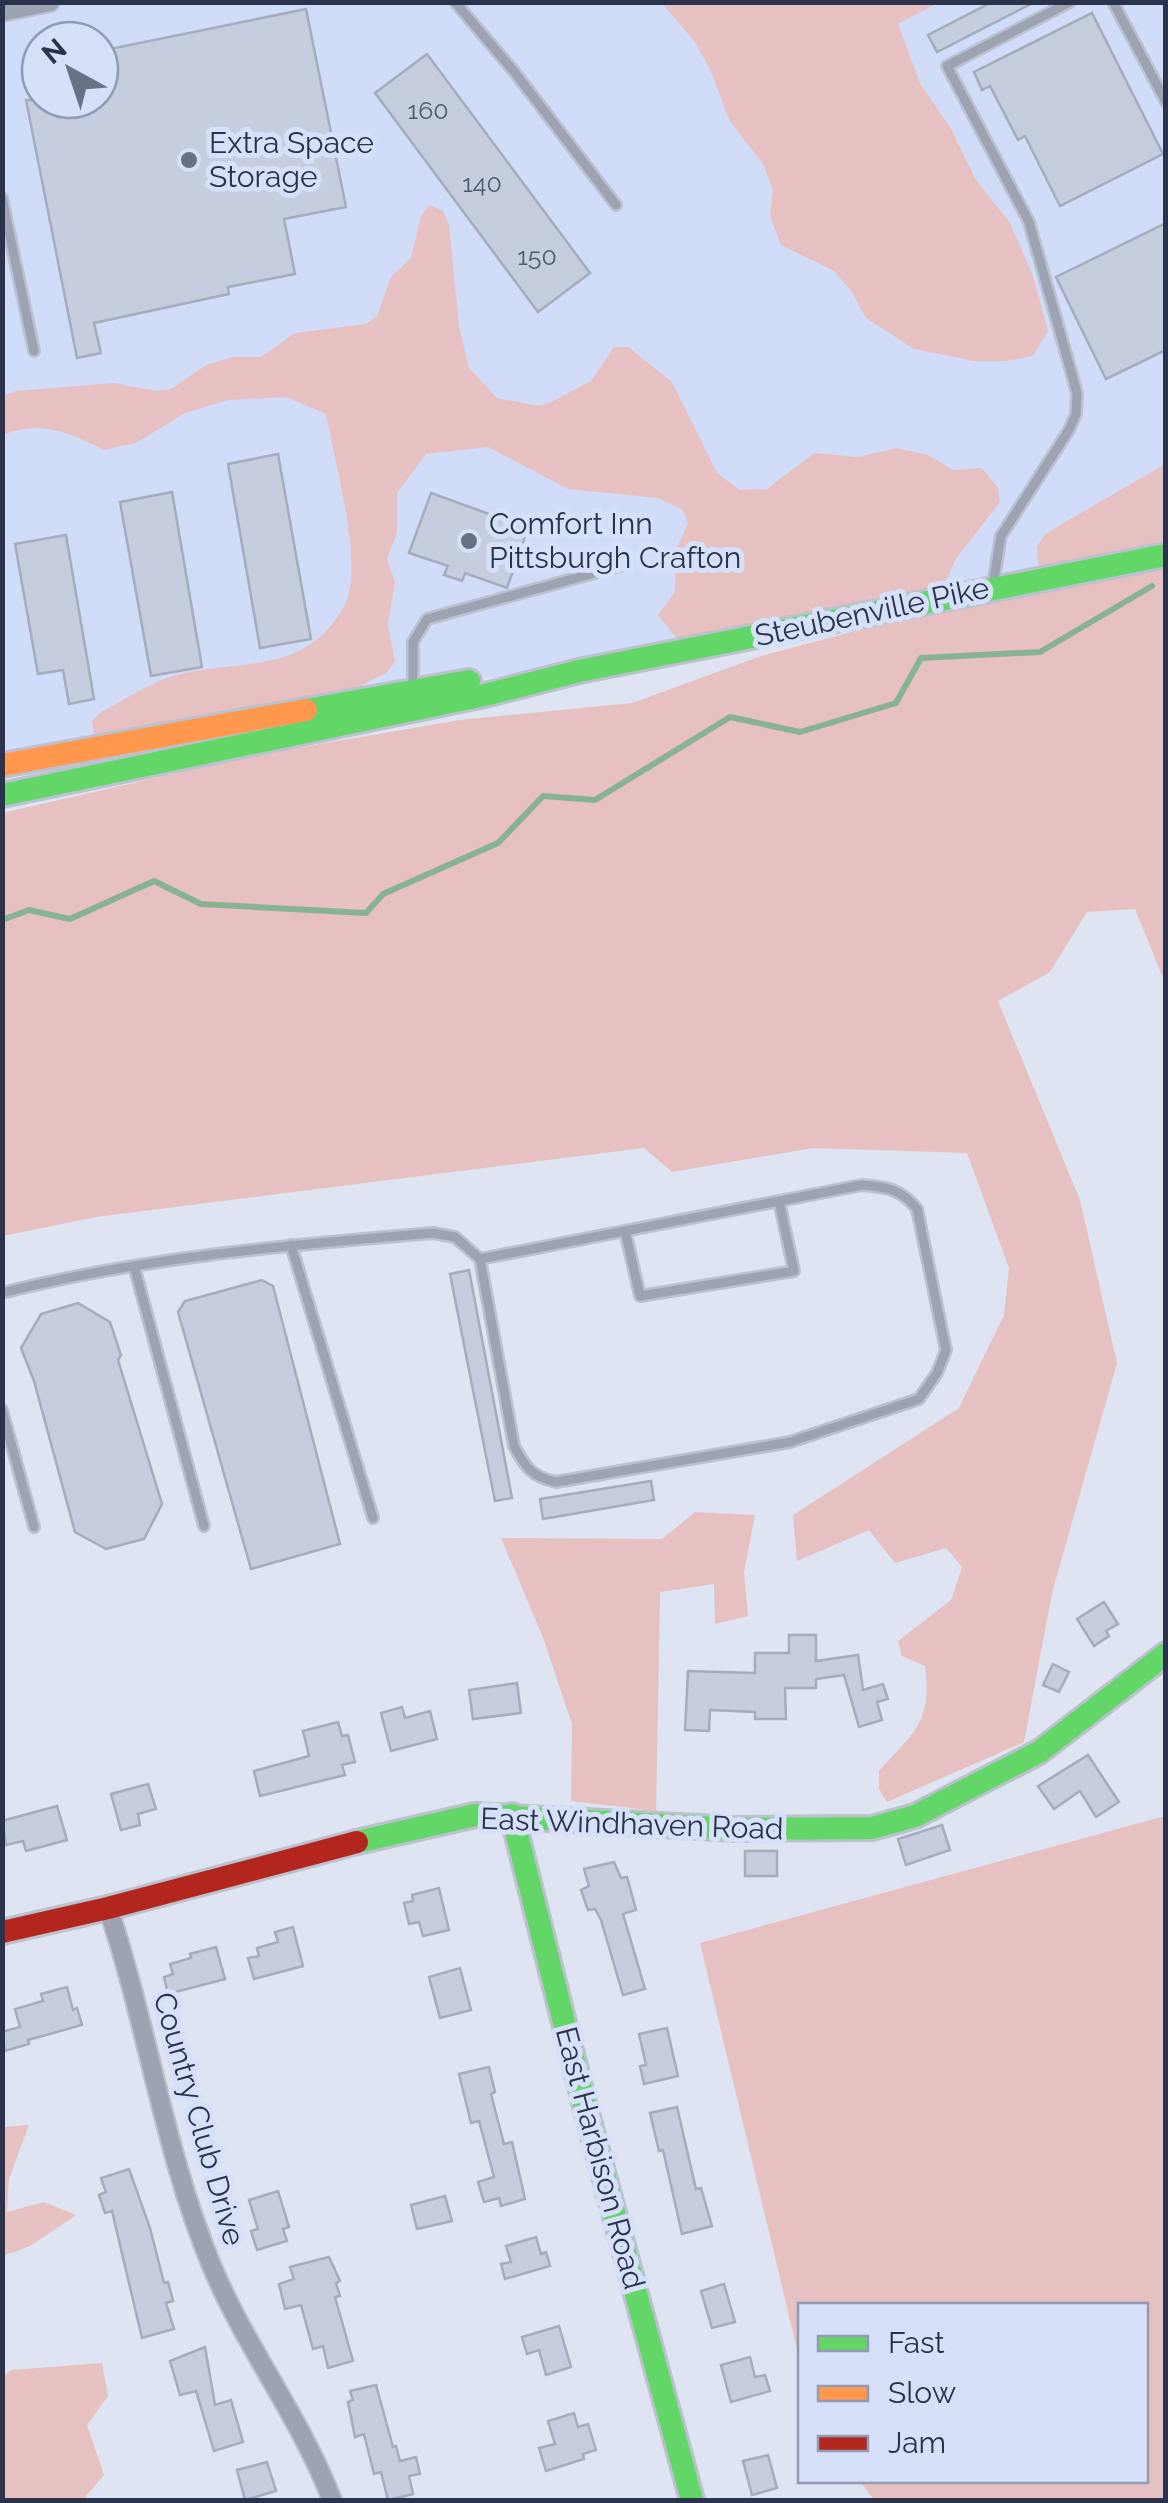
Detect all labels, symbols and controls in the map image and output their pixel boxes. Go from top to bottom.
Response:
north arrow [20,20,120,120]
text: N [35,32,73,71]
house number: 160 [407,95,449,125]
place label: Extra Space Storage [209,125,374,194]
marker: Extra Space Storage [178,149,200,171]
house number: 140 [462,168,502,198]
house number: 150 [517,241,557,271]
place label: Comfort Inn Pittsburgh Crafton [489,506,741,575]
marker: Comfort Inn Pittsburgh Crafton [458,530,480,552]
street label: Steubenville Pike [752,570,992,653]
street label: East Windhaven Road [480,1801,784,1846]
street label: Country Club Drive [147,1988,252,2249]
street label: East Harbison Road [549,2023,652,2293]
legend [798,2303,1148,2483]
text: Fast [888,2325,945,2360]
text: Slow [888,2375,956,2410]
text: Jam [888,2425,946,2460]

